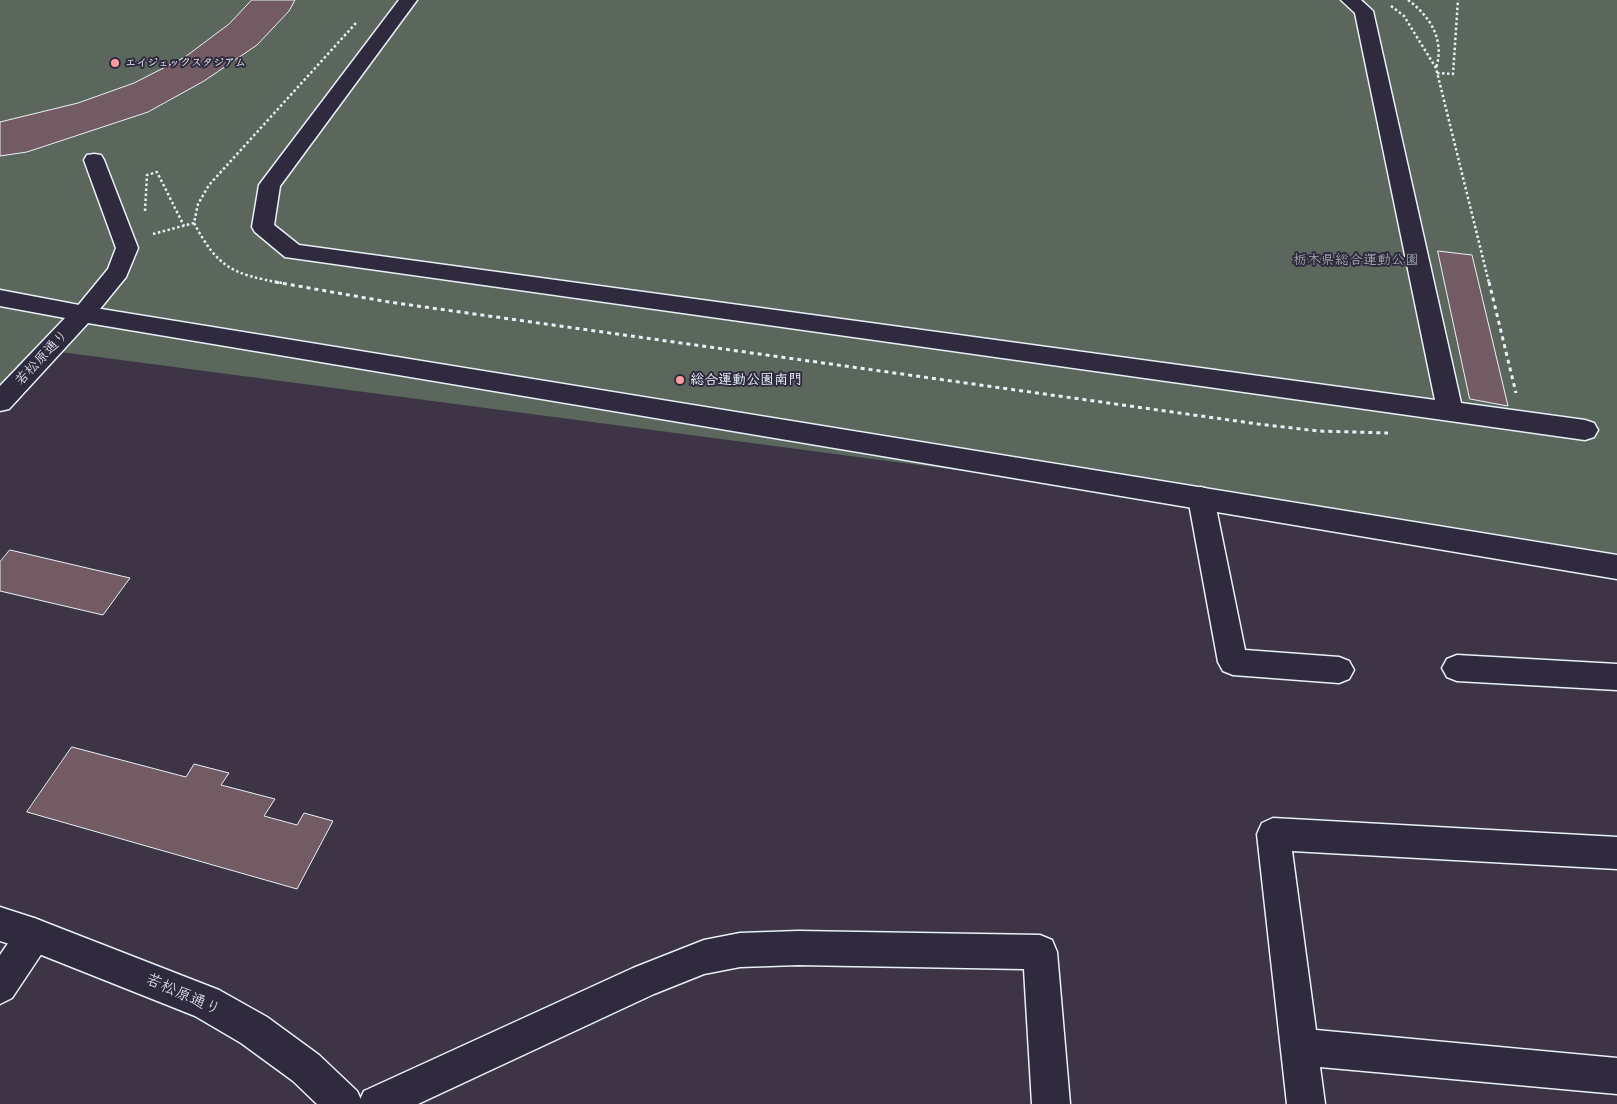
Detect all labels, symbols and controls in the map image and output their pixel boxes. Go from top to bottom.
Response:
place label: エイジェックスタジアム [125,56,246,70]
marker: エイジェックスタジアム [109,57,121,69]
park label: 栃木県総合運動公園 [1293,252,1419,268]
street label: 若松原通り [12,327,72,389]
place label: 総合運動公園南門 [690,372,802,388]
marker: 総合運動公園南門 [674,374,686,386]
street label: 若松原通り [143,970,223,1020]

